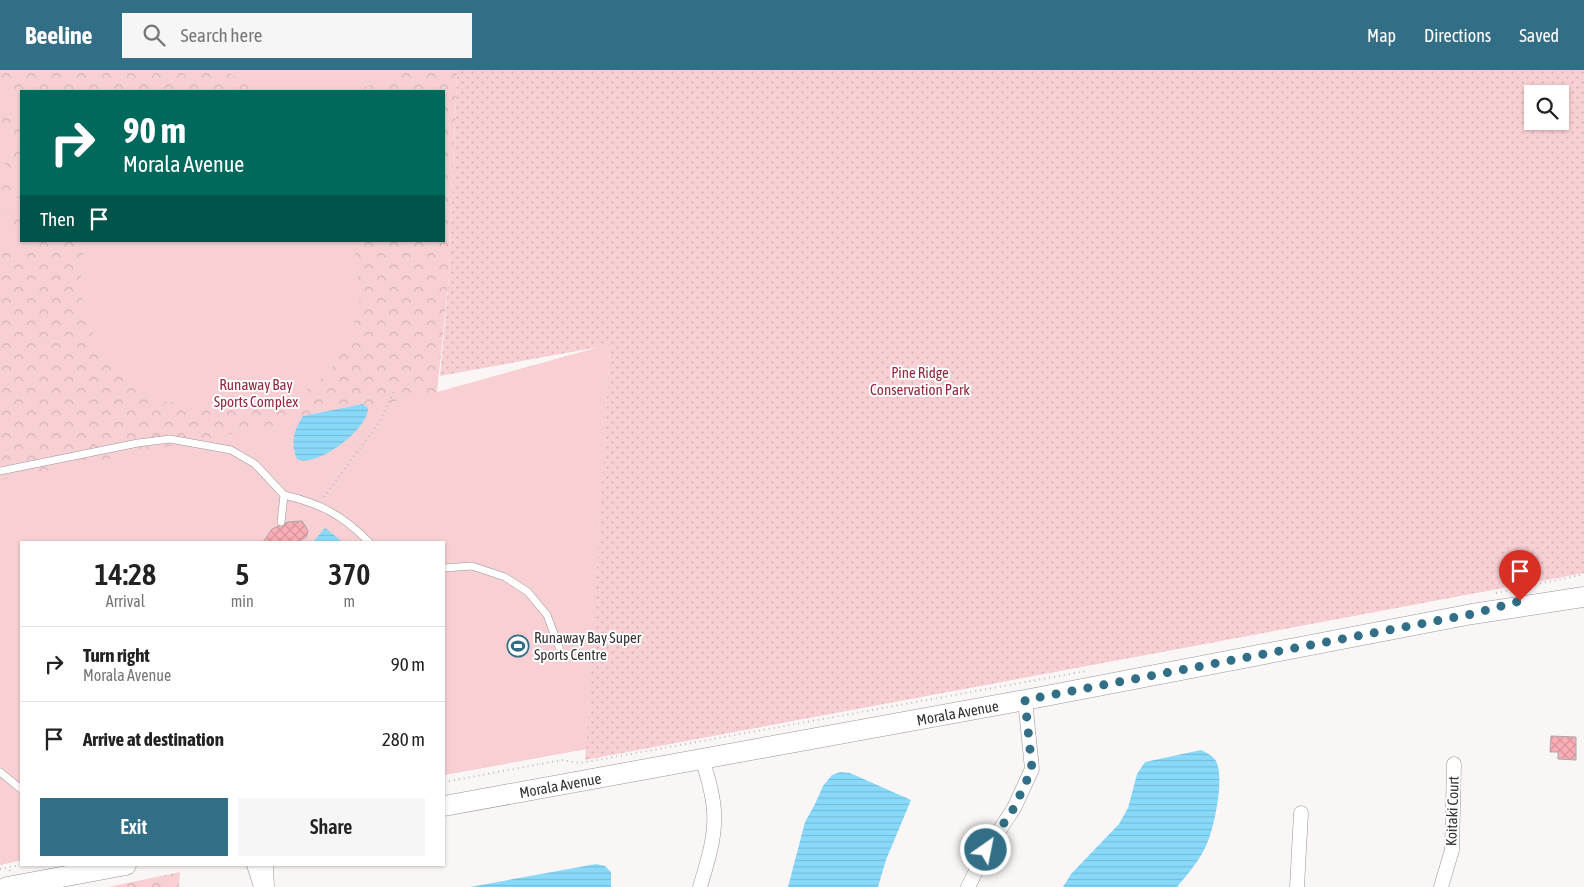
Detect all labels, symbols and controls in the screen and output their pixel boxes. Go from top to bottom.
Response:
search box [122,13,472,58]
icon: search [140,21,168,49]
text: Beeline [25,22,92,49]
text: Search here [180,24,262,46]
text: Map [1367,25,1396,46]
text: Directions [1424,25,1491,46]
text: Saved [1519,25,1559,46]
map controls [1524,85,1569,130]
button: search [1524,85,1569,130]
icon: right [40,110,105,175]
text: 90 m [123,110,186,150]
text: Morala Avenue [123,151,244,177]
icon: arrive [85,205,113,233]
text: Then [40,208,75,230]
park label: Pine Ridge Conservation Park [870,364,970,398]
park label: Runaway Bay Sports Complex [214,376,298,410]
pin [1499,550,1541,601]
text: 14:28 [94,557,156,591]
text: 5 [235,557,249,591]
text: 370 [328,557,370,591]
icon: arrive [1506,557,1534,585]
text: Arrival [106,592,145,610]
text: min [231,592,254,610]
text: m [344,592,355,610]
place label: Runaway Bay Super Sports Centre [534,629,642,663]
sports icon: Runaway Bay Super Sports Centre [506,634,530,658]
text: Turn right [83,644,150,666]
icon: right [40,650,68,678]
text: 90 m [391,653,425,675]
text: Morala Avenue [83,666,171,684]
street label: Morala Avenue [915,696,1000,728]
icon: arrive [40,725,68,753]
text: Arrive at destination [83,728,224,750]
text: 280 m [382,728,425,750]
street label: Morala Avenue [518,769,603,801]
street label: Koitaki Court [1442,776,1462,846]
button: Exit [40,798,228,856]
button: Share [238,798,425,856]
position arrow [959,823,1011,875]

